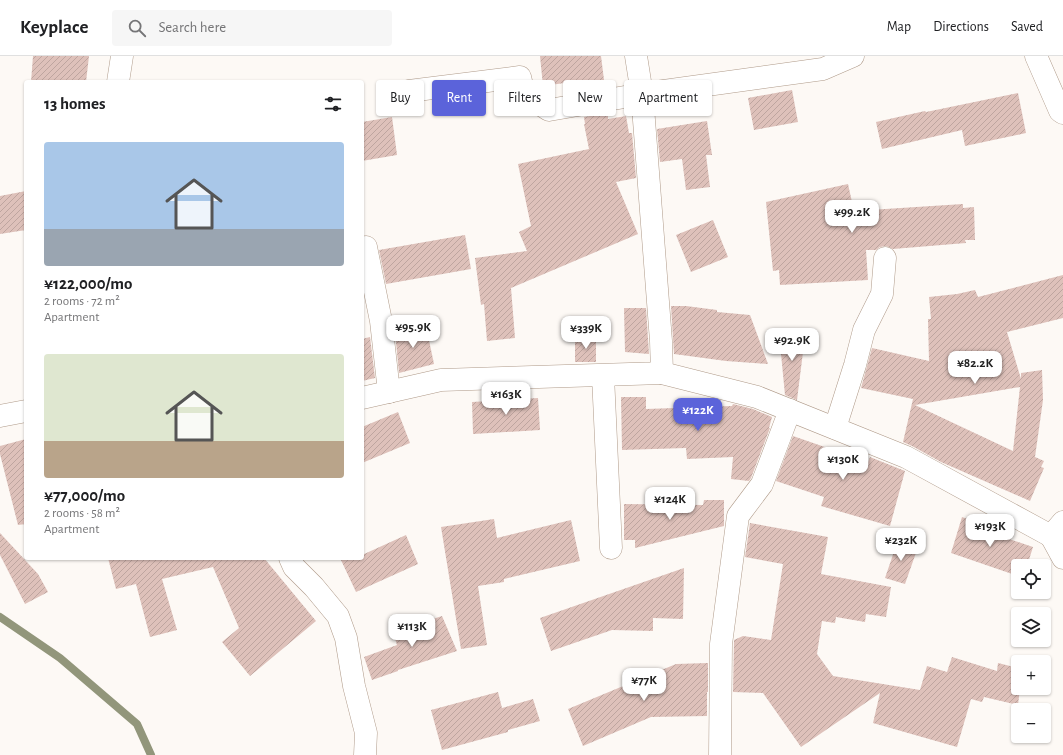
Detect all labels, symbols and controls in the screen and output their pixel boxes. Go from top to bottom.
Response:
search box [112,10,392,46]
icon: search [126,17,148,39]
text: Keyplace [20,18,88,37]
text: Search here [158,20,226,35]
text: Map [887,20,911,34]
text: Directions [933,20,989,34]
text: Saved [1011,20,1043,34]
chip: Buy [376,80,424,116]
chip: Rent [432,80,486,116]
chip: Filters [494,80,555,116]
chip: New [563,80,616,116]
chip: Apartment [624,80,712,116]
icon: filters [322,93,344,115]
text: 13 homes [44,95,106,112]
icon: home [158,168,230,240]
pin: ¥99.2K [819,200,885,234]
text: ¥99.2K [834,206,870,219]
text: ¥122,000/mo [44,275,133,292]
text: 2 rooms · 72 m² [44,295,120,308]
text: Apartment [44,311,99,324]
pin: ¥95.9K [380,315,446,349]
pin: ¥339K [558,316,614,350]
text: ¥95.9K [395,321,431,334]
text: ¥339K [570,322,602,335]
pin: ¥92.9K [759,328,825,362]
text: ¥92.9K [774,334,810,347]
pin: ¥82.2K [942,351,1008,385]
text: ¥82.2K [957,357,993,370]
icon: home [158,380,230,452]
pin: ¥163K [478,382,534,416]
text: ¥163K [491,388,522,401]
pin: ¥122K [670,398,726,432]
text: ¥122K [682,404,714,417]
pin: ¥130K [815,447,871,481]
text: ¥130K [827,453,859,466]
text: ¥77,000/mo [44,487,125,504]
pin: ¥124K [642,487,698,521]
text: ¥124K [654,493,686,506]
text: 2 rooms · 58 m² [44,507,120,520]
pin: ¥193K [962,514,1018,548]
text: ¥193K [975,520,1006,533]
text: Apartment [44,523,99,536]
pin: ¥232K [873,528,929,562]
text: ¥232K [885,534,917,547]
map controls [1011,559,1051,743]
button: locate [1011,559,1051,599]
button: layers [1011,607,1051,647]
pin: ¥113K [384,614,440,648]
text: ¥113K [397,620,427,633]
button: + [1011,655,1051,695]
pin: ¥77K [620,668,668,702]
text: ¥77K [631,674,657,687]
button: − [1011,703,1051,743]

